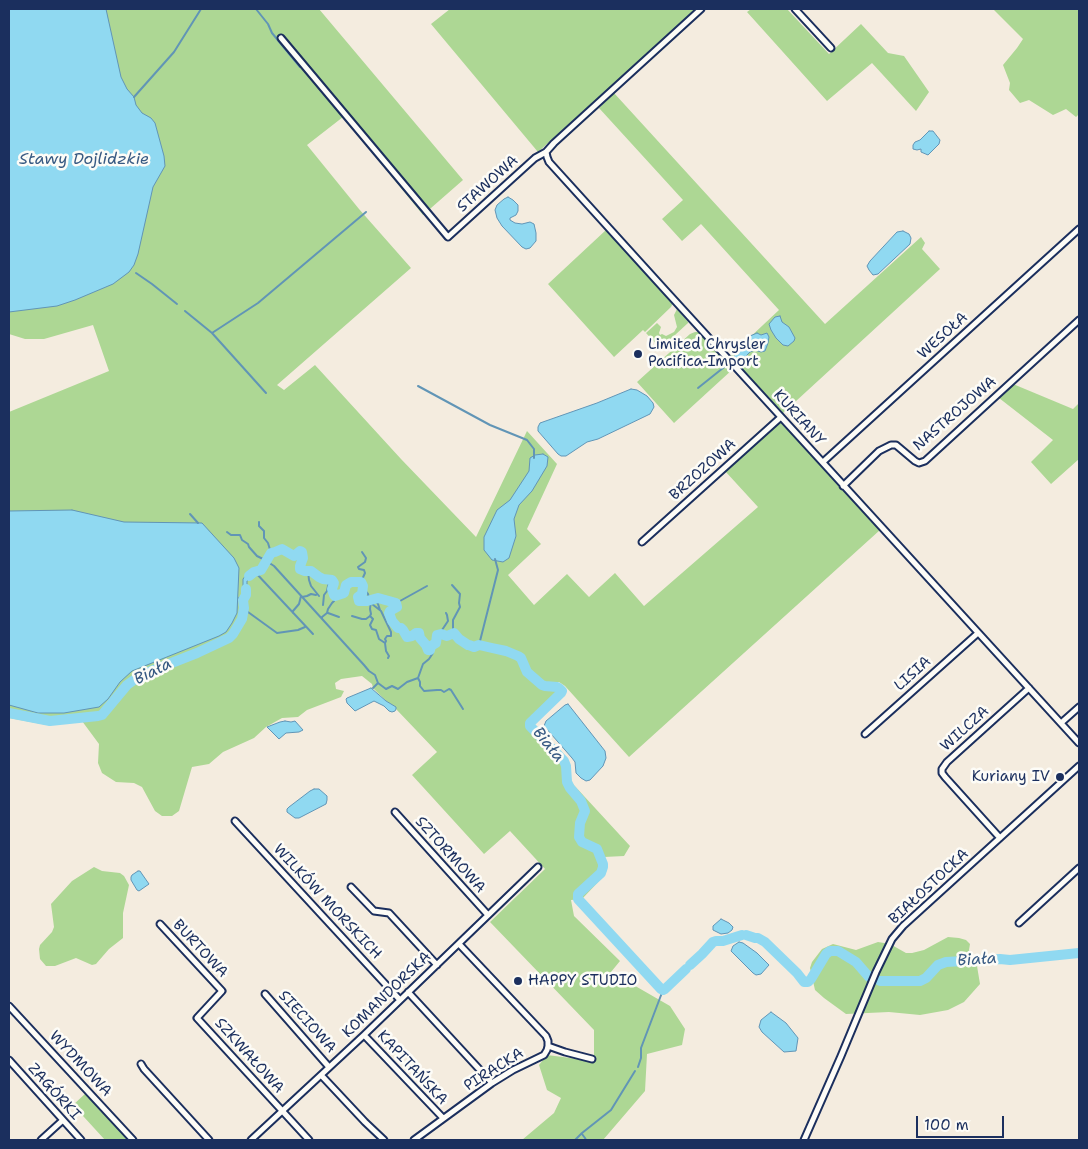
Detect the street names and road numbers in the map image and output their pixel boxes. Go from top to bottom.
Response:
street label: STAWOWA [454,152,522,216]
street label: WESOŁA [914,309,972,363]
street label: NASTROJOWA [910,373,1000,455]
street label: KURIANY [769,386,829,450]
street label: BRZOZOWA [666,435,740,505]
street label: LISIA [891,653,935,695]
street label: WILCZA [937,703,993,755]
street label: SZTORMOWA [411,813,489,897]
street label: WILKÓW MORSKICH [269,841,385,963]
street label: BIAŁOSTOCKA [885,845,973,929]
street label: BURTOWA [169,916,231,982]
street label: KOMANDORSKA [339,948,435,1042]
street label: SIECIOWA [274,987,340,1057]
street label: SZKWAŁOWA [211,1015,287,1097]
street label: WYDMOWA [45,1027,115,1101]
street label: KAPITAŃSKA [373,1027,451,1109]
street label: PIRACKA [461,1045,527,1095]
street label: ZAGÓRKI [24,1060,84,1124]

